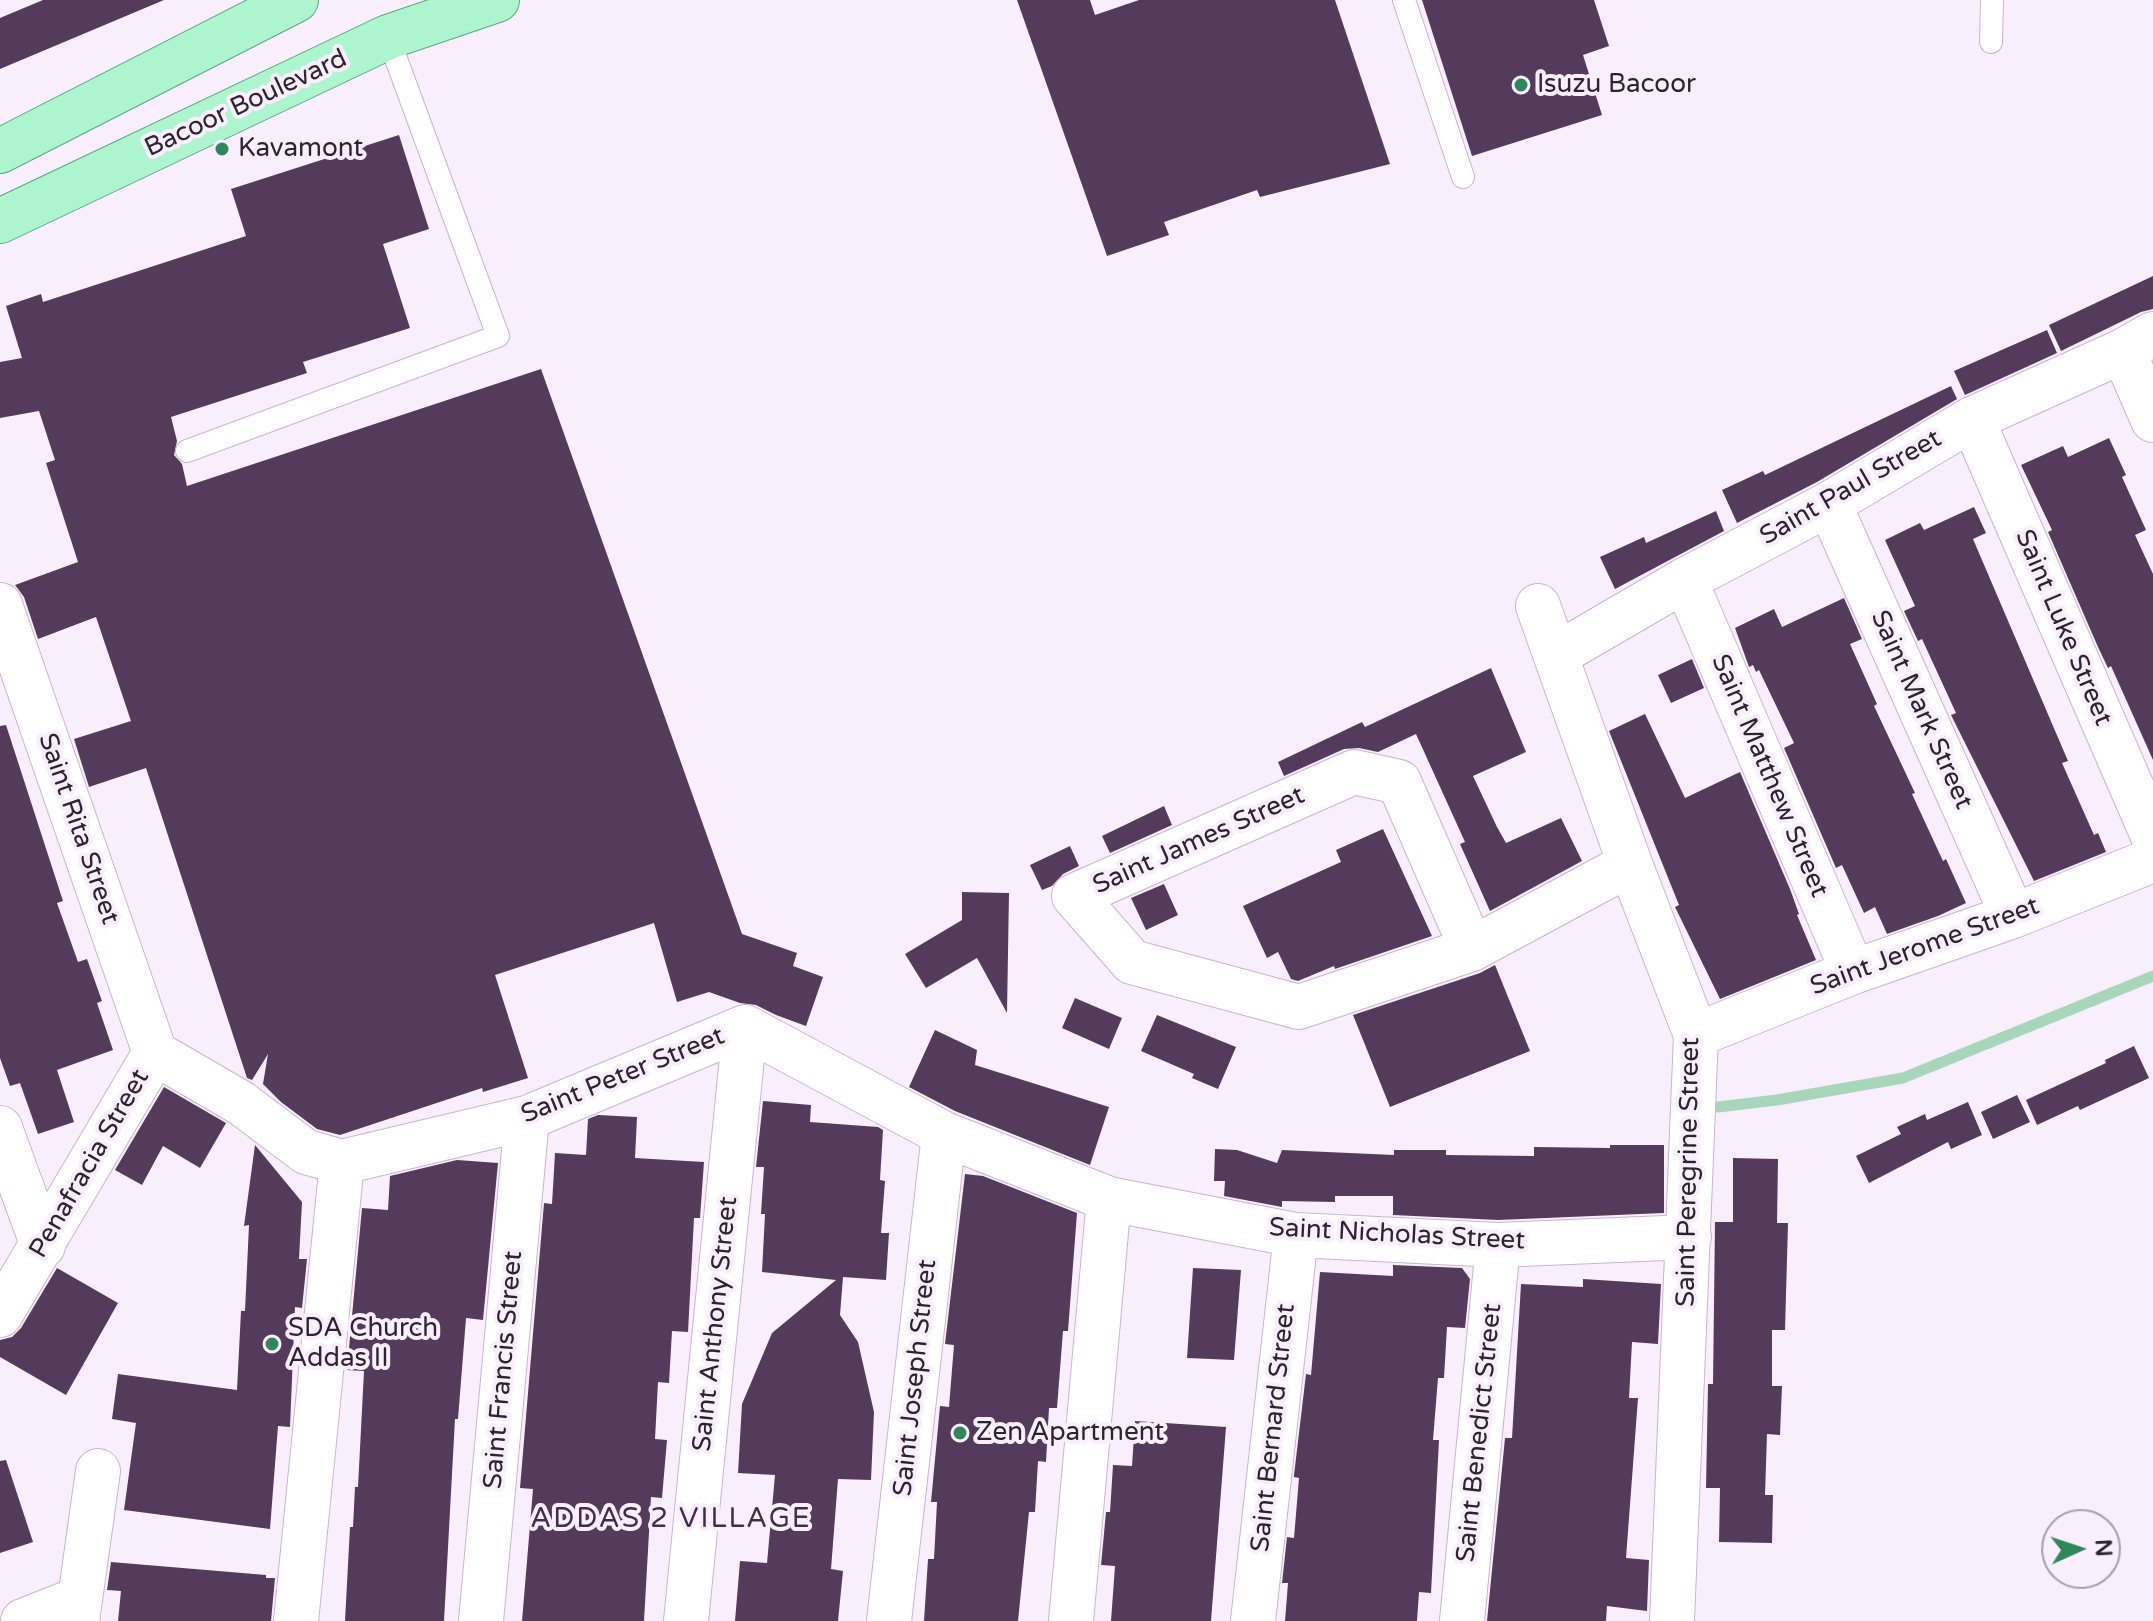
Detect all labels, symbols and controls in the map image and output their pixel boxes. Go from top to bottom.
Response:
street label: Bacoor Boulevard [140,43,352,165]
place label: Isuzu Bacoor [1537,69,1696,101]
marker: Isuzu Bacoor [1512,76,1530,94]
place label: Kavamont [238,133,363,165]
marker: Kavamont [213,140,231,158]
street label: Saint Paul Street [1755,423,1947,553]
street label: Saint Luke Street [2008,525,2118,731]
street label: Saint Mark Street [1863,606,1979,814]
street label: Saint Matthew Street [1704,650,1834,902]
street label: Saint Rita Street [31,729,125,929]
street label: Saint James Street [1088,780,1310,902]
street label: Saint Jerome Street [1806,891,2044,1003]
street label: Saint Peter Street [517,1021,729,1131]
street label: Saint Peregrine Street [1671,1037,1707,1307]
street label: Penafracia Street [23,1064,157,1264]
street label: Saint Anthony Street [687,1195,745,1453]
street label: Saint Nicholas Street [1268,1213,1526,1257]
street label: Saint Francis Street [478,1250,530,1490]
street label: Saint Joseph Street [888,1258,944,1498]
street label: Saint Bernard Street [1245,1302,1303,1554]
street label: Saint Benedict Street [1451,1302,1509,1564]
place label: SDA Church Addas II [288,1313,438,1374]
marker: SDA Church Addas II [263,1335,281,1353]
place label: Zen Apartment [976,1417,1164,1449]
marker: Zen Apartment [951,1424,969,1442]
district label: ADDAS 2 VILLAGE [530,1503,812,1537]
north arrow [2041,1509,2121,1589]
text: N [2090,1538,2116,1557]

